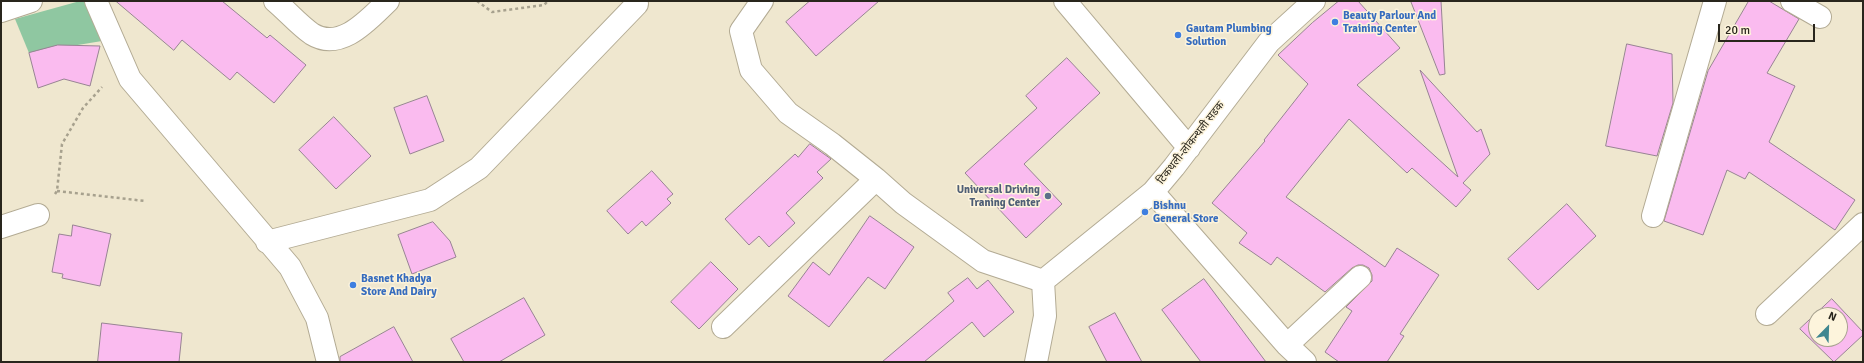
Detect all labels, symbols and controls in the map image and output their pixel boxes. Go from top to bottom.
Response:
place label: Beauty Parlour And Training Center [1343,9,1436,35]
scale bar [1720,16,1817,42]
marker: Beauty Parlour And Training Center [1330,17,1340,27]
place label: Gautam Plumbing Solution [1186,22,1272,48]
text: 20 m [1725,23,1750,38]
marker: Gautam Plumbing Solution [1173,30,1183,40]
street label: टिकथली-लोकन्थली सडक [1155,99,1227,187]
place label: Universal Driving Traning Center [957,183,1040,209]
marker: Universal Driving Traning Center [1043,191,1053,201]
place label: Bishnu General Store [1153,199,1218,225]
marker: Bishnu General Store [1140,207,1150,217]
place label: Basnet Khadya Store And Dairy [361,272,437,298]
marker: Basnet Khadya Store And Dairy [348,280,358,290]
north arrow [1808,307,1848,347]
text: N [1826,309,1839,324]

